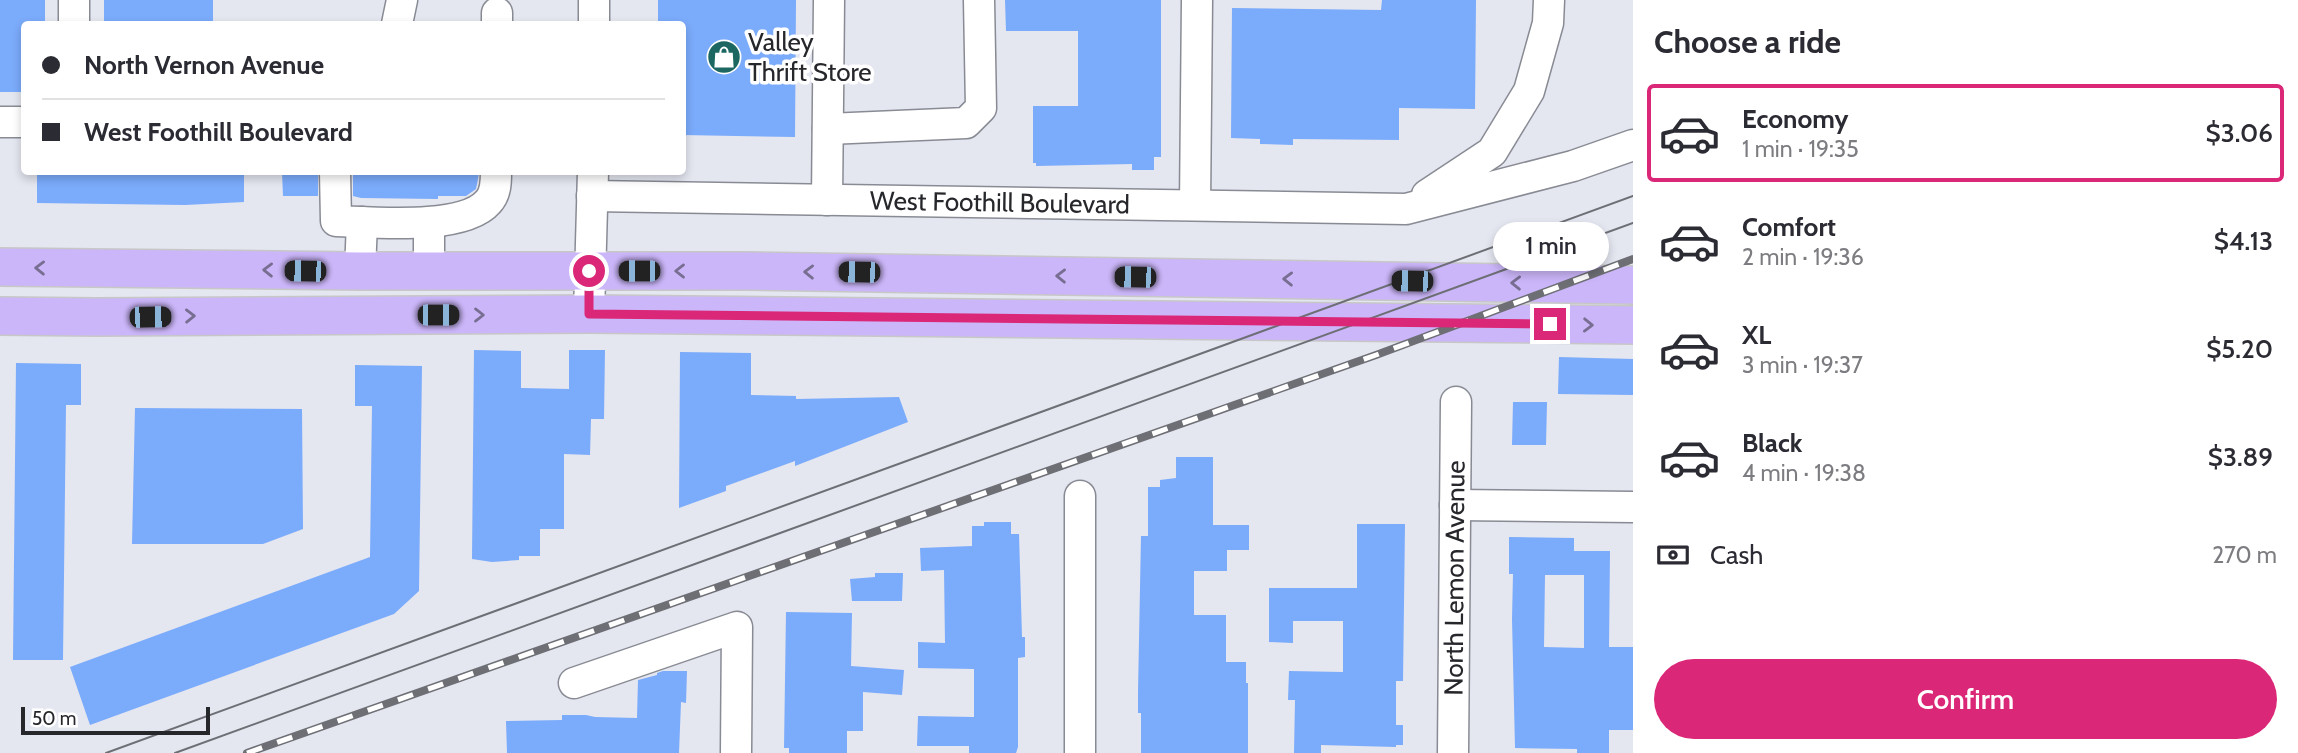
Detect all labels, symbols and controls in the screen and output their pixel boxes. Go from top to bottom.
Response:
text: Choose a ride [1654,22,1841,61]
place label: Valley Thrift Store [748,26,872,88]
shop icon: Valley Thrift Store [705,38,743,76]
text: North Vernon Avenue [84,49,324,81]
icon: car [1658,102,1721,165]
text: Economy [1742,103,1848,135]
text: West Foothill Boulevard [84,116,353,148]
text: $3.06 [2206,117,2273,149]
text: 1 min · 19:35 [1742,135,1859,163]
street label: West Foothill Boulevard [870,184,1130,221]
icon: car [1658,210,1721,273]
text: Comfort [1742,211,1836,243]
callout: 1 min [1492,222,1608,272]
text: $4.13 [2214,225,2273,257]
text: 1 min [1525,232,1577,260]
text: 2 min · 19:36 [1742,243,1864,271]
route start [573,255,605,287]
one-way arrow [34,260,45,276]
car [284,260,327,282]
car [619,261,661,282]
car [838,261,881,283]
one-way arrow [262,262,272,278]
one-way arrow [674,263,685,279]
one-way arrow [803,264,814,279]
car [1114,266,1157,288]
one-way arrow [1055,268,1066,283]
car [1391,270,1434,292]
one-way arrow [1283,271,1293,287]
one-way arrow [1510,275,1521,291]
car [418,305,460,326]
car [129,306,172,328]
one-way arrow [474,307,485,322]
one-way arrow [185,308,195,324]
route end [1534,308,1566,340]
one-way arrow [1583,317,1594,333]
icon: car [1658,318,1721,381]
text: XL [1742,319,1771,351]
text: $5.20 [2206,333,2273,365]
text: 3 min · 19:37 [1742,351,1863,379]
icon: car [1658,426,1721,489]
text: Black [1742,427,1802,459]
text: $3.89 [2208,441,2273,473]
text: 4 min · 19:38 [1742,459,1866,487]
street label: North Lemon Avenue [1437,460,1472,696]
icon: cash [1654,536,1692,574]
text: Cash [1710,539,1763,571]
text: 270 m [2212,541,2277,569]
button: Confirm [1654,659,2277,739]
scale bar [21,704,210,736]
text: 50 m [32,707,76,730]

